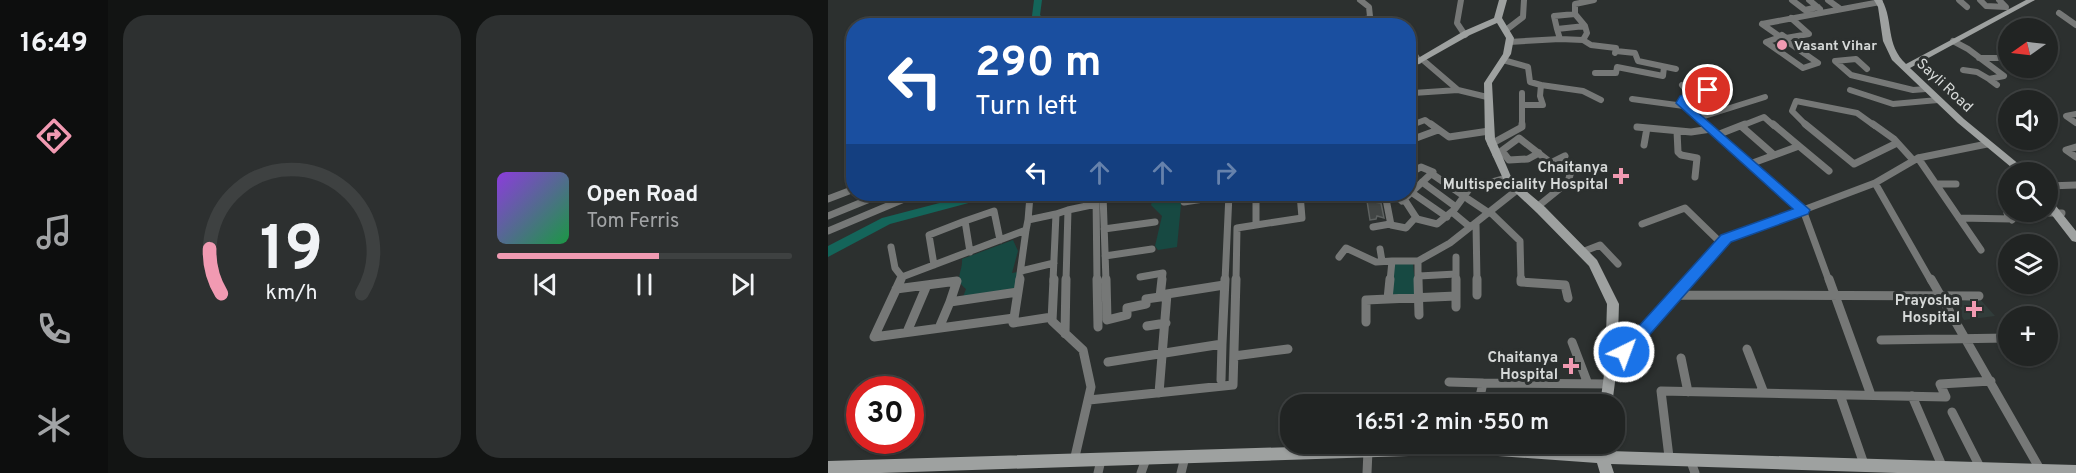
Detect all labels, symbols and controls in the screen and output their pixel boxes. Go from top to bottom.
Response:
north arrow [1998,18,2058,78]
map controls [1998,18,2058,366]
text: 16:49 [20,27,88,61]
text: 290 m [975,38,1102,91]
marker: Vasant Vihar [1775,38,1789,52]
place label: Vasant Vihar [1794,38,1877,55]
icon: left [876,42,954,120]
street label: Sayli Road [1912,55,1976,117]
pin [1682,64,1733,115]
icon: arrive [1691,73,1724,106]
text: Turn left [975,90,1077,124]
button: sound [1998,90,2058,150]
icon: directions [33,115,75,157]
icon: left [1020,156,1053,189]
icon: ahead [1083,156,1116,189]
icon: ahead [1146,156,1179,189]
icon: right [1209,156,1242,189]
place label: Chaitanya Multispeciality Hospital [1443,159,1608,195]
button: search [1998,162,2058,222]
marker: Chaitanya Multispeciality Hospital [1612,167,1630,185]
text: Open Road [587,182,698,209]
text: Tom Ferris [587,209,679,235]
icon: music [33,211,75,253]
text: 19 [260,213,323,292]
button: layers [1998,234,2058,294]
icon: previous [529,268,562,301]
icon: pause [628,268,661,301]
icon: next [726,268,759,301]
text: km/h [266,280,318,307]
place label: Prayosha Hospital [1895,292,1960,328]
marker: Prayosha Hospital [1965,300,1983,318]
button: + [1998,306,2058,366]
icon: phone [33,308,75,350]
position arrow [1592,320,1656,384]
place label: Chaitanya Hospital [1487,349,1558,385]
marker: Chaitanya Hospital [1562,357,1580,375]
speed limit sign: 30 [846,376,924,454]
icon: climate [33,404,75,446]
text: 16:51 · 2 min · 550 m [1356,410,1549,437]

